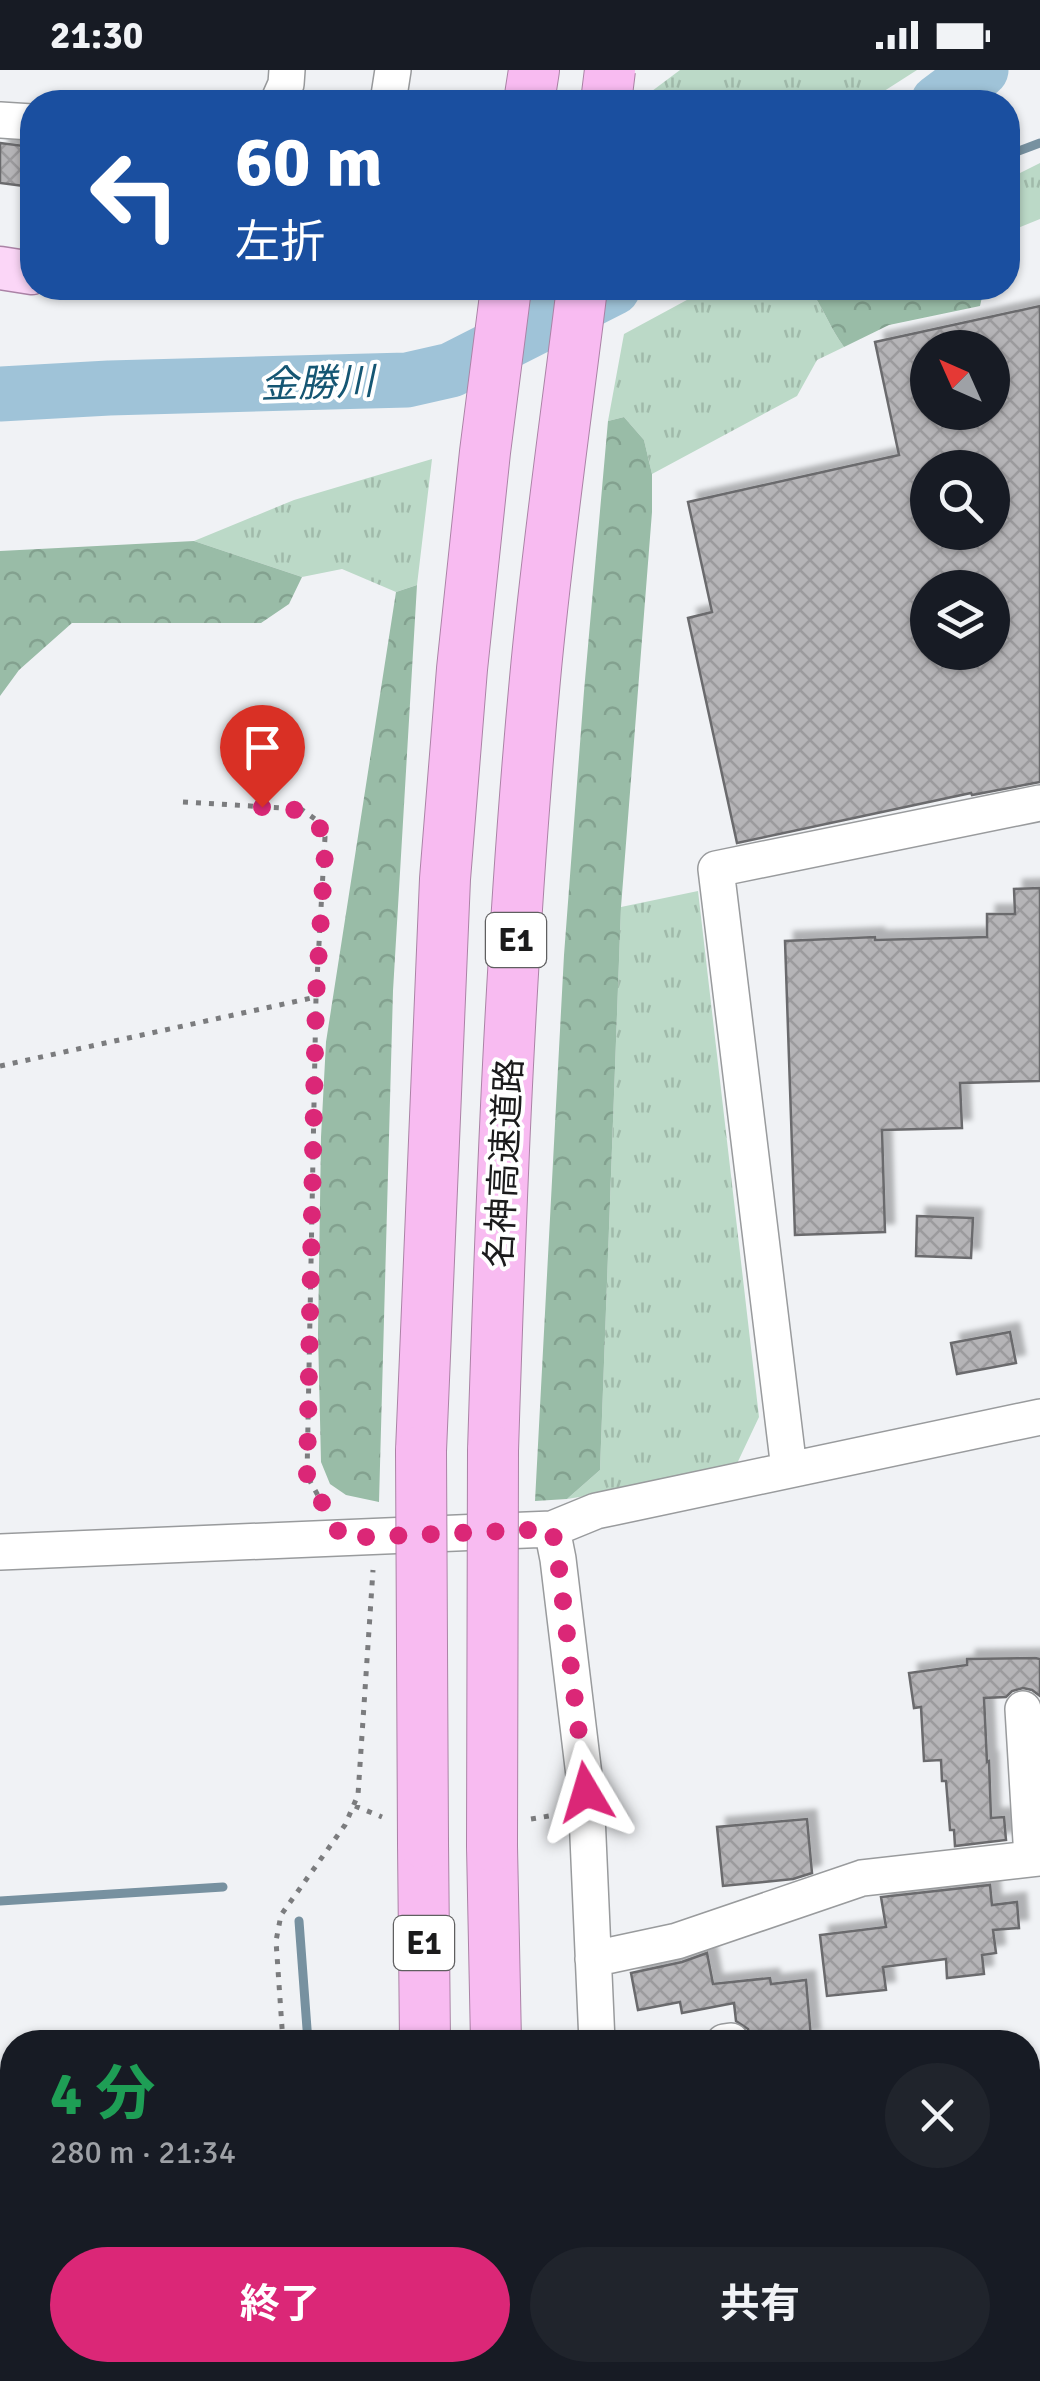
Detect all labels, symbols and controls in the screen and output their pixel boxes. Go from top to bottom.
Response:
text: 21:30 [50,12,143,59]
text: 60 m [235,119,383,205]
icon: left [70,130,200,260]
text: 左折 [235,215,325,270]
north arrow [910,330,1010,430]
map controls [910,330,1010,670]
water label: 金勝川 [259,358,379,409]
button: search [910,450,1010,550]
button: layers [910,570,1010,670]
pin [220,705,305,808]
icon: arrive [235,720,290,775]
road number: E1 [486,913,546,967]
street label: 名神高速道路 [478,1057,531,1269]
position arrow [534,1740,638,1844]
road number: E1 [394,1916,454,1970]
text: 4 分 [50,2058,156,2132]
button: close [885,2063,990,2168]
text: 280 m · 21:34 [50,2133,236,2172]
button: 終了 [50,2247,510,2362]
button: 共有 [530,2247,990,2362]

